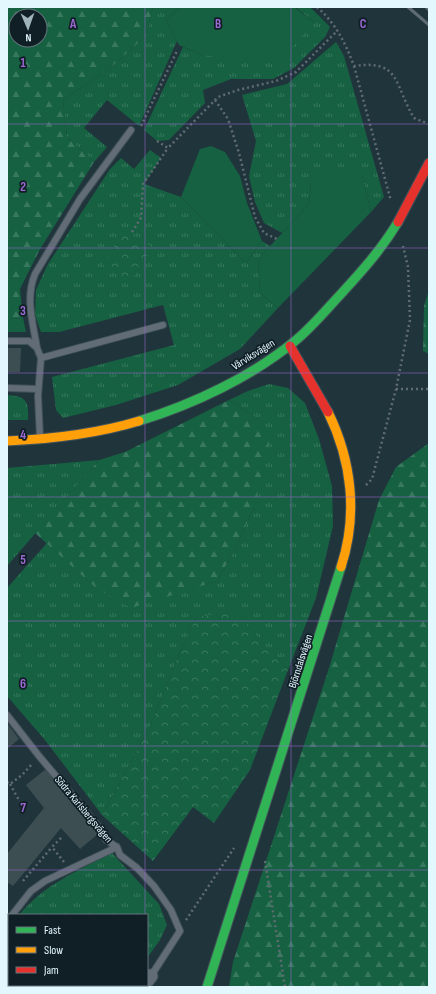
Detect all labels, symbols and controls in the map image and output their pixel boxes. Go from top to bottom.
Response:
north arrow [8,8,48,48]
text: A [69,16,77,32]
text: B [215,16,221,32]
text: C [360,16,367,32]
text: N [25,31,31,44]
text: 1 [20,55,26,71]
text: 2 [20,179,26,195]
text: 3 [20,303,26,319]
street label: Vårviksvägen [229,336,277,373]
text: 4 [20,427,26,443]
text: 5 [20,552,26,568]
street label: Björndalsvägen [286,632,315,690]
text: 6 [20,676,26,692]
street label: Södra Karlsbergsvägen [52,773,115,846]
text: 7 [20,800,26,816]
legend [8,914,148,986]
text: Fast [44,923,61,938]
text: Slow [44,943,63,958]
text: Jam [43,963,59,978]

